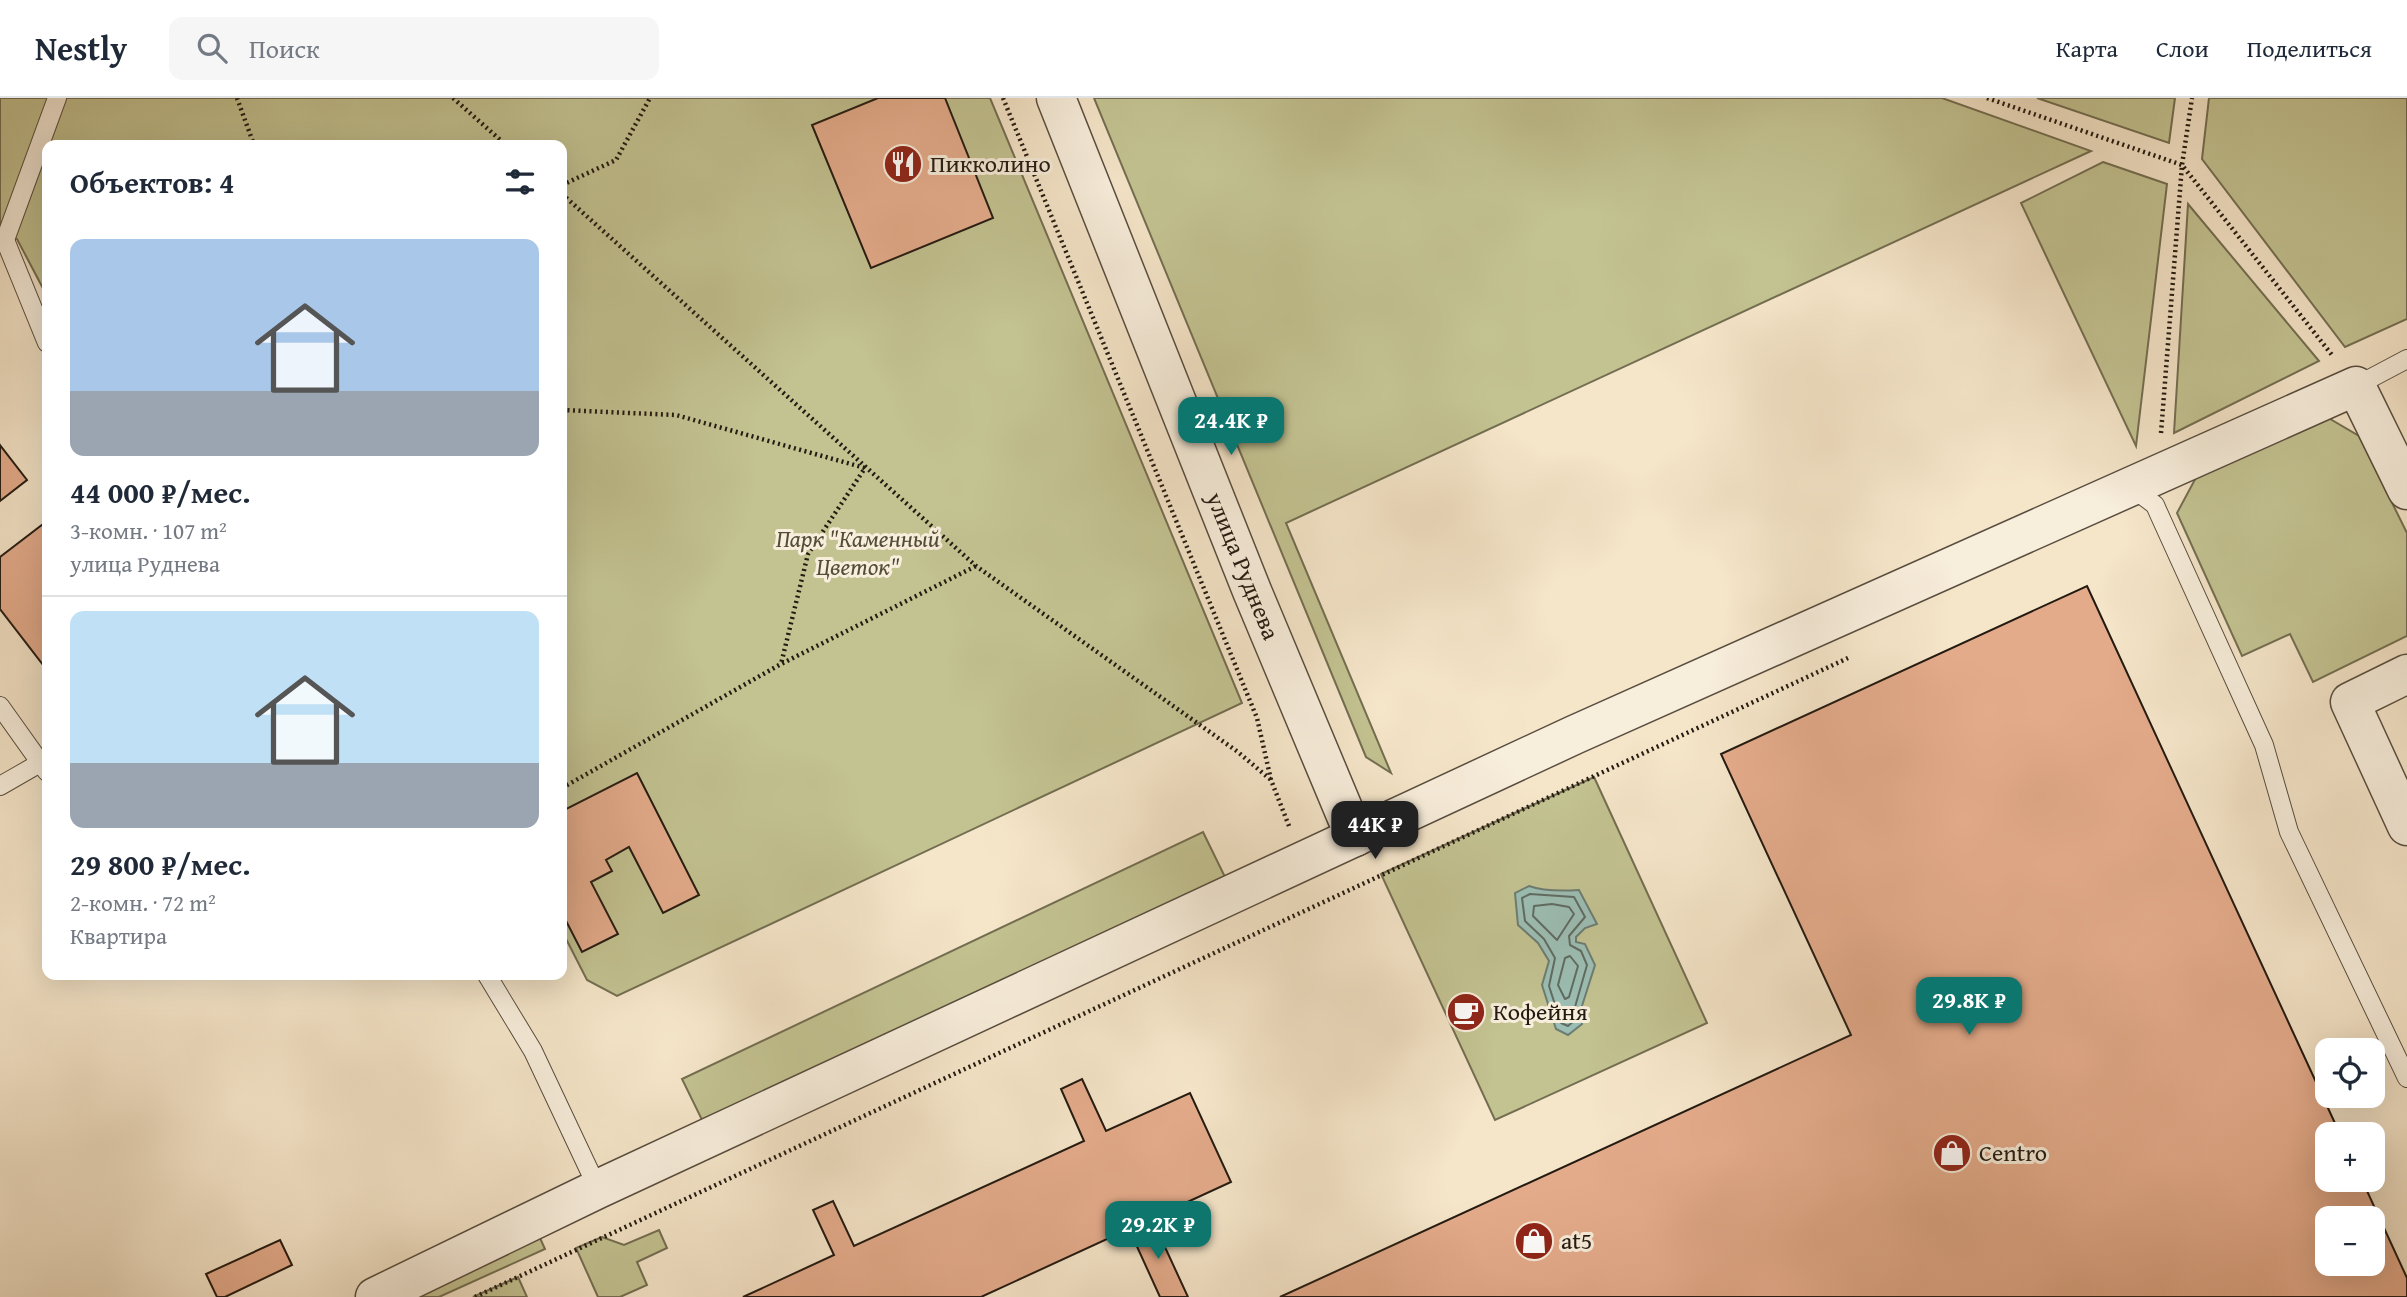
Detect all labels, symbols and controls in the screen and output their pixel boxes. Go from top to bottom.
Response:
search box [169,17,659,80]
text: Nestly [35,24,127,72]
icon: search [193,29,231,67]
text: Поиск [249,29,320,68]
text: Карта [2056,31,2118,66]
text: Слои [2156,31,2209,66]
text: Поделиться [2247,31,2372,66]
restaurant icon: Пикколино [882,143,924,185]
place label: Пикколино [930,146,1051,181]
text: Объектов: 4 [70,160,234,204]
icon: filters [501,163,539,201]
icon: home [242,285,368,411]
pin: 24.4K ₽ [1166,398,1296,457]
text: 24.4K ₽ [1194,403,1268,436]
text: 44 000 ₽/мес. [70,470,251,514]
street label: улица Руднева [1198,486,1289,645]
text: 3-комн. · 107 m² [70,514,227,547]
park label: Парк "Каменный Цветок" [776,521,940,584]
text: улица Руднева [70,547,220,580]
icon: home [242,657,368,783]
pin: 44K ₽ [1326,802,1424,861]
text: 44K ₽ [1347,807,1403,840]
text: 29 800 ₽/мес. [70,842,251,886]
text: 2-комн. · 72 m² [70,886,216,919]
text: Квартира [70,919,167,952]
pin: 29.8K ₽ [1904,978,2034,1037]
text: 29.8K ₽ [1932,983,2006,1016]
cafe icon: Кофейня [1445,991,1487,1033]
place label: Кофейня [1493,994,1588,1029]
map controls [2315,1038,2385,1276]
button: locate [2315,1038,2385,1108]
button: + [2315,1122,2385,1192]
shop icon: Centro [1931,1132,1973,1174]
place label: Centro [1979,1135,2047,1170]
pin: 29.2K ₽ [1093,1202,1223,1261]
button: − [2315,1206,2385,1276]
text: 29.2K ₽ [1121,1207,1195,1240]
shop icon: at5 [1513,1220,1555,1262]
place label: at5 [1561,1223,1592,1258]

